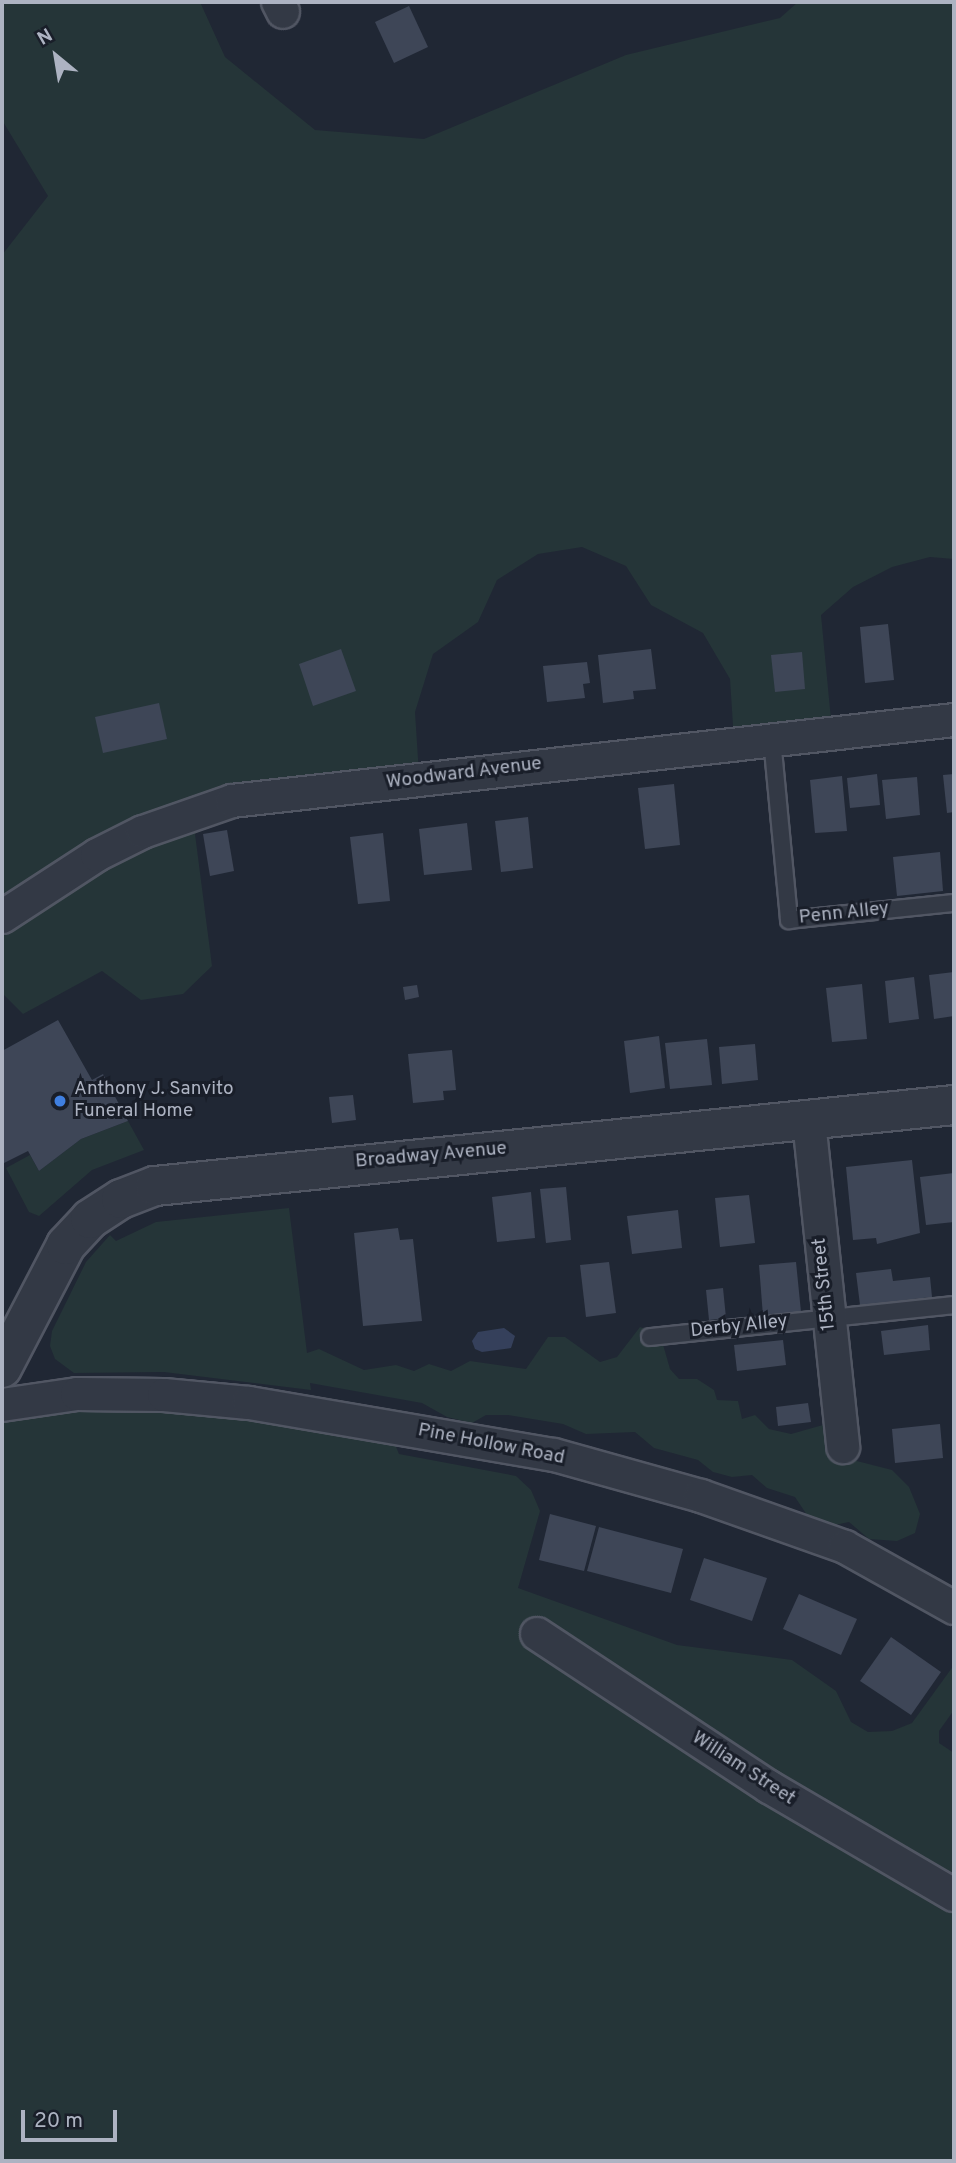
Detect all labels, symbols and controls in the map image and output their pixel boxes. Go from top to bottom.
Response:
north arrow [21,21,91,91]
text: N [34,24,57,52]
street label: Woodward Avenue [385,753,543,795]
street label: Penn Alley [797,898,891,930]
place label: Anthony J. Sanvito Funeral Home [74,1079,234,1123]
marker: Anthony J. Sanvito Funeral Home [52,1093,68,1109]
street label: Broadway Avenue [354,1138,508,1174]
street label: 15th Street [809,1236,841,1332]
street label: Derby Alley [689,1311,789,1343]
street label: Pine Hollow Road [416,1420,566,1470]
street label: William Street [687,1727,799,1811]
scale bar [24,2096,121,2140]
text: 20 m [34,2108,83,2135]

